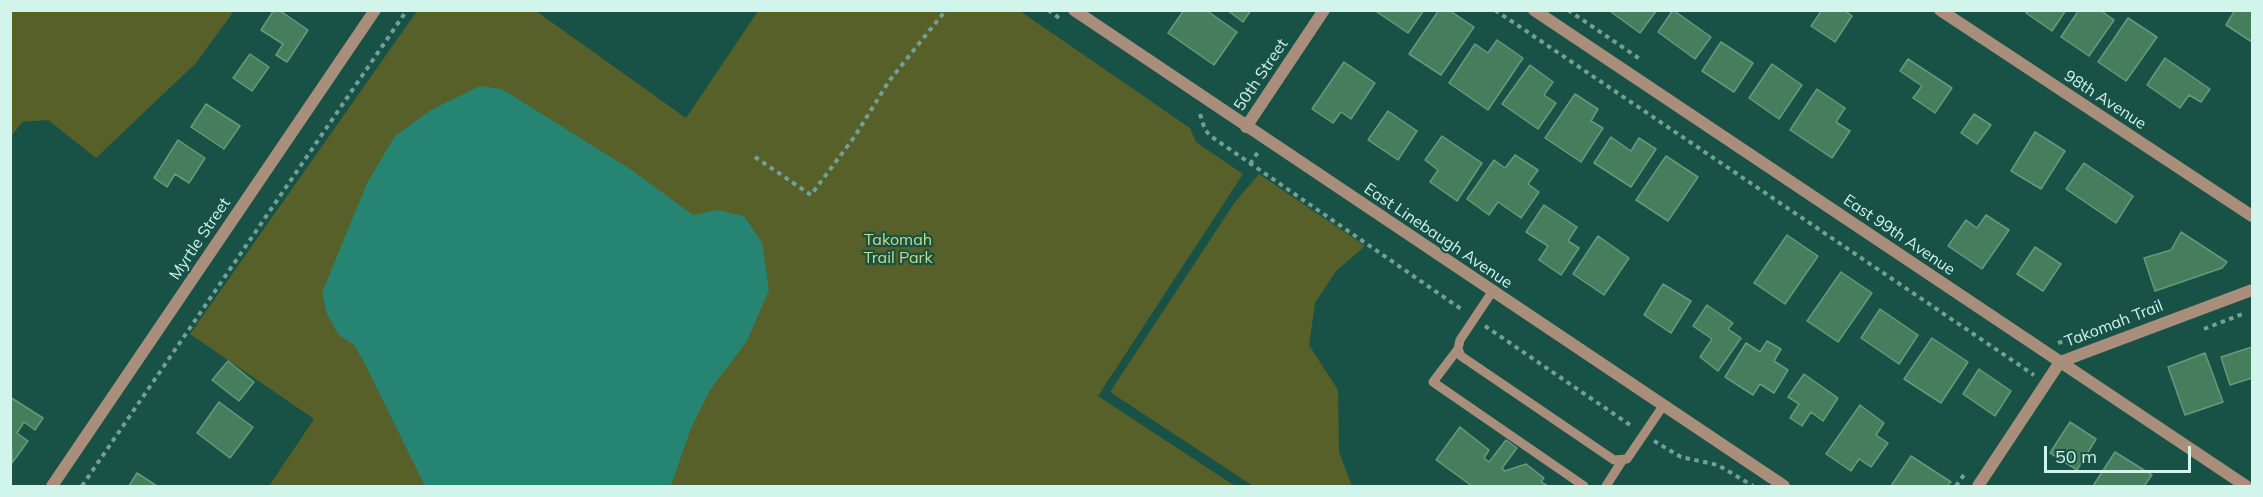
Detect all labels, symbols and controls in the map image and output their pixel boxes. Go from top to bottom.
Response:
street label: 50th Street [1230,35,1292,115]
street label: 98th Avenue [2060,66,2150,134]
street label: East Linebaugh Avenue [1360,179,1516,293]
street label: East 99th Avenue [1839,191,1959,279]
street label: Myrtle Street [165,194,235,284]
park label: Takomah Trail Park [863,230,933,268]
street label: Takomah Trail [2062,296,2166,352]
scale bar [2047,434,2194,472]
text: 50 m [2055,445,2097,468]

